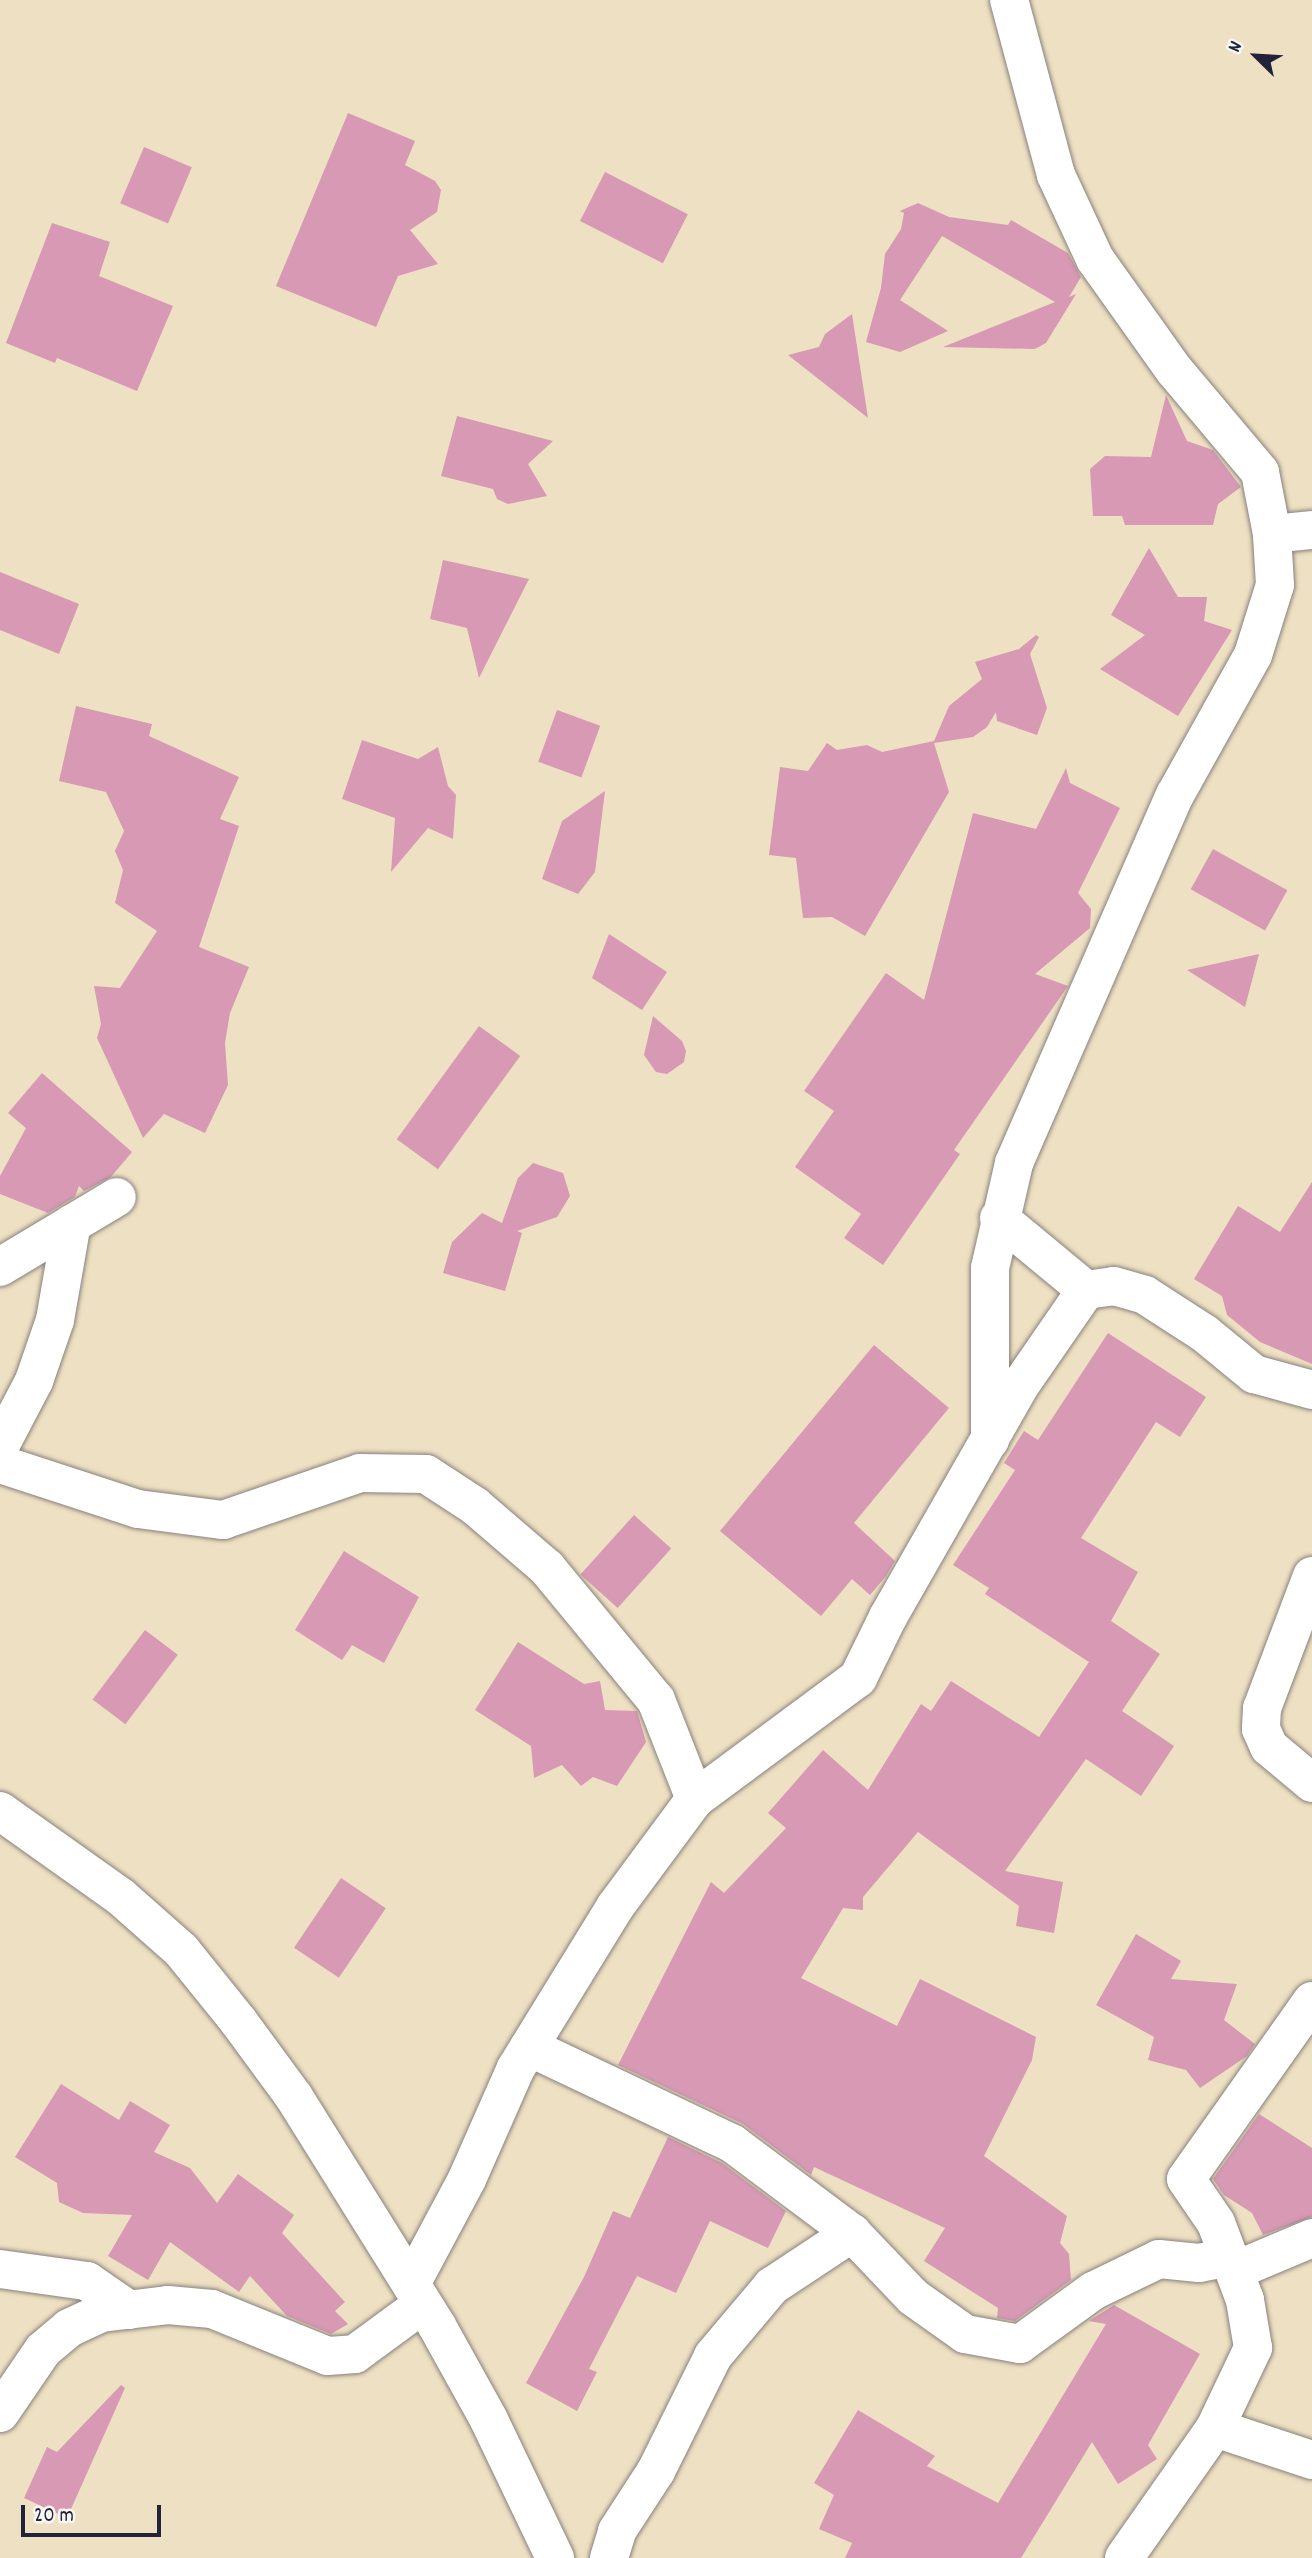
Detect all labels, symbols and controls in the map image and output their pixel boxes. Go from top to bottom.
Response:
north arrow [1221,21,1291,91]
text: N [1222,37,1251,57]
scale bar [24,2492,164,2536]
text: 20 m [34,2502,74,2532]

